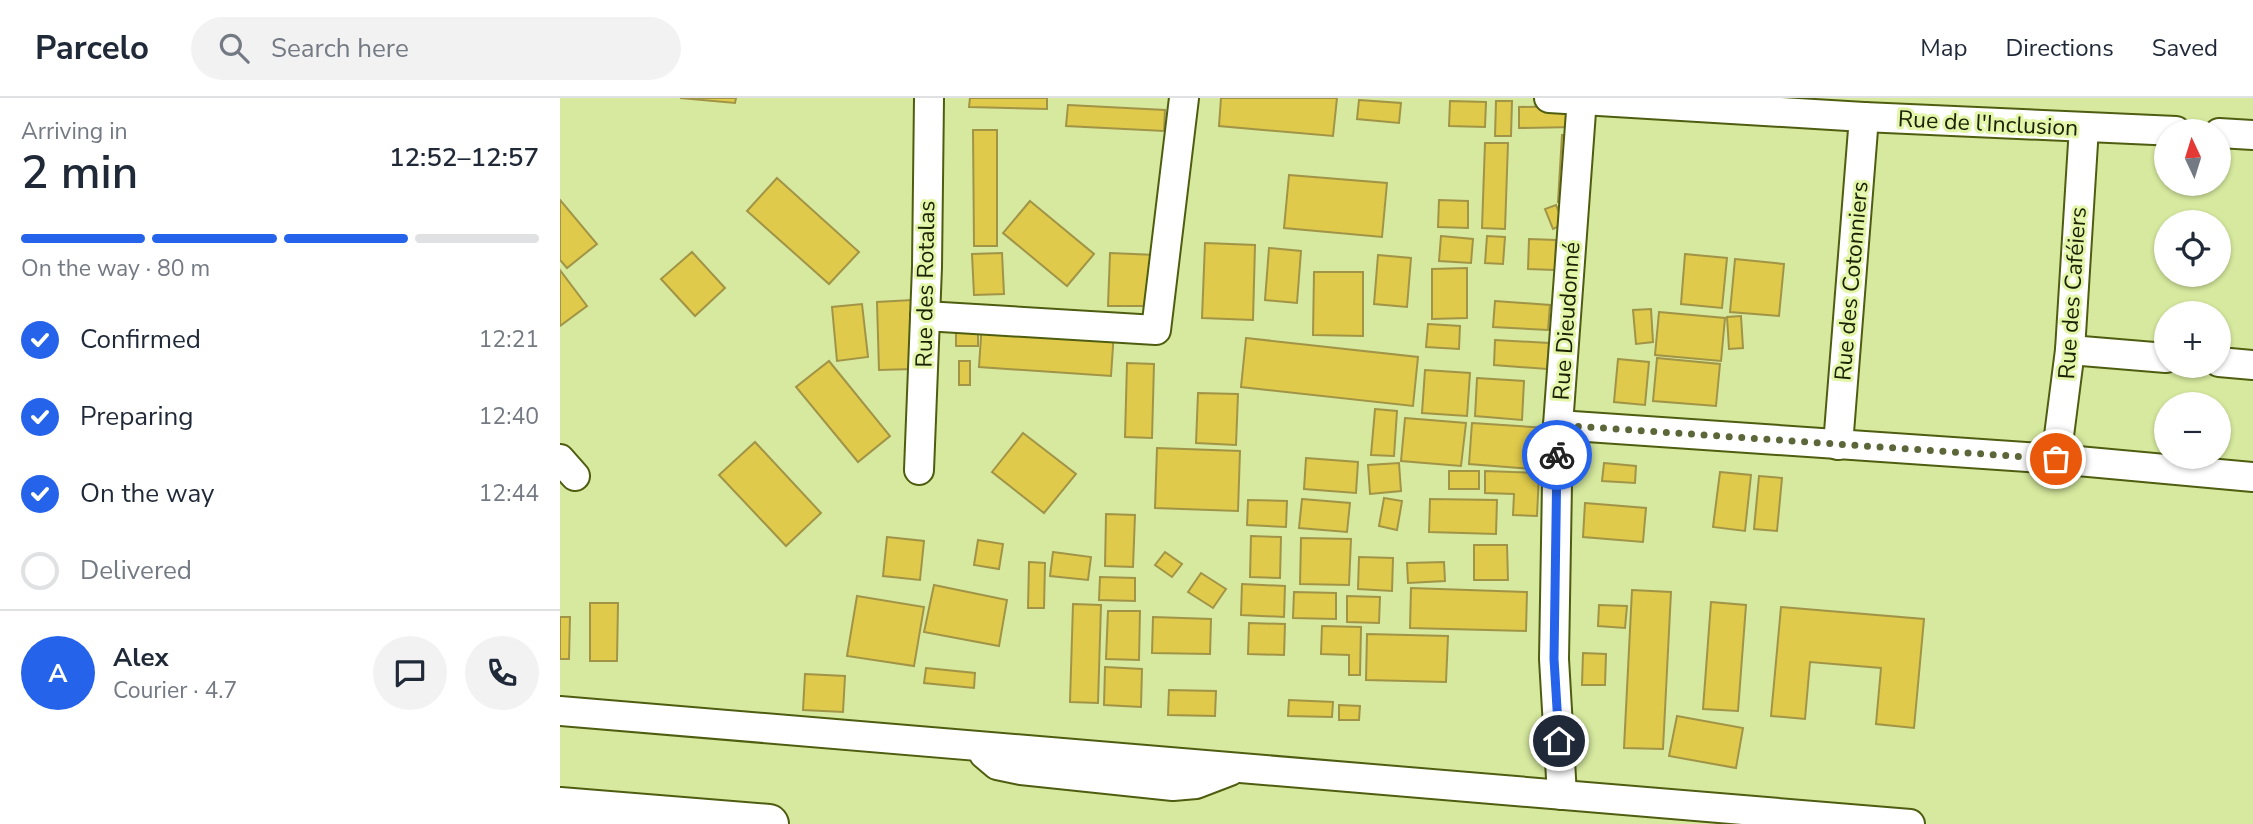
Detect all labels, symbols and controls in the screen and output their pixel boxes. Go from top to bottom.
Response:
search box [191,17,681,80]
text: Parcelo [35,26,149,71]
icon: search [215,29,253,67]
text: Search here [271,31,409,66]
text: Map [1920,32,1967,64]
text: Directions [2005,32,2114,64]
text: Saved [2152,32,2218,64]
street label: Rue de l'Inclusion [1897,103,2079,144]
text: Arriving in [21,116,128,147]
north arrow [2154,119,2231,196]
map controls [2154,119,2231,469]
text: 12:52–12:57 [389,140,539,175]
text: 2 min [21,141,138,204]
street label: Rue des Cotonniers [1827,180,1876,382]
street label: Rue des Rotalas [909,200,942,368]
street label: Rue des Caféiers [2051,206,2094,380]
button: locate [2154,210,2231,287]
street label: Rue Dieudonné [1546,241,1587,401]
text: On the way · 80 m [21,253,210,284]
button: + [2154,301,2231,378]
icon: check [21,321,59,359]
text: Confirmed [80,322,201,357]
text: 12:21 [479,324,539,355]
button: − [2154,392,2231,469]
icon: check [21,398,59,436]
text: Preparing [80,399,193,434]
text: 12:40 [479,401,539,432]
courier [1522,420,1592,490]
pin [2026,429,2086,489]
icon: bike [1538,436,1576,474]
icon: bag [2037,440,2075,478]
icon: check [21,475,59,513]
text: On the way [80,476,214,511]
text: 12:44 [479,478,539,509]
text: Delivered [80,553,192,588]
button: chat [373,636,447,710]
button: phone [465,636,539,710]
text: Alex [113,640,169,675]
text: A [48,656,68,691]
text: Courier · 4.7 [113,675,237,706]
pin [1529,711,1589,771]
icon: home [1540,722,1578,760]

